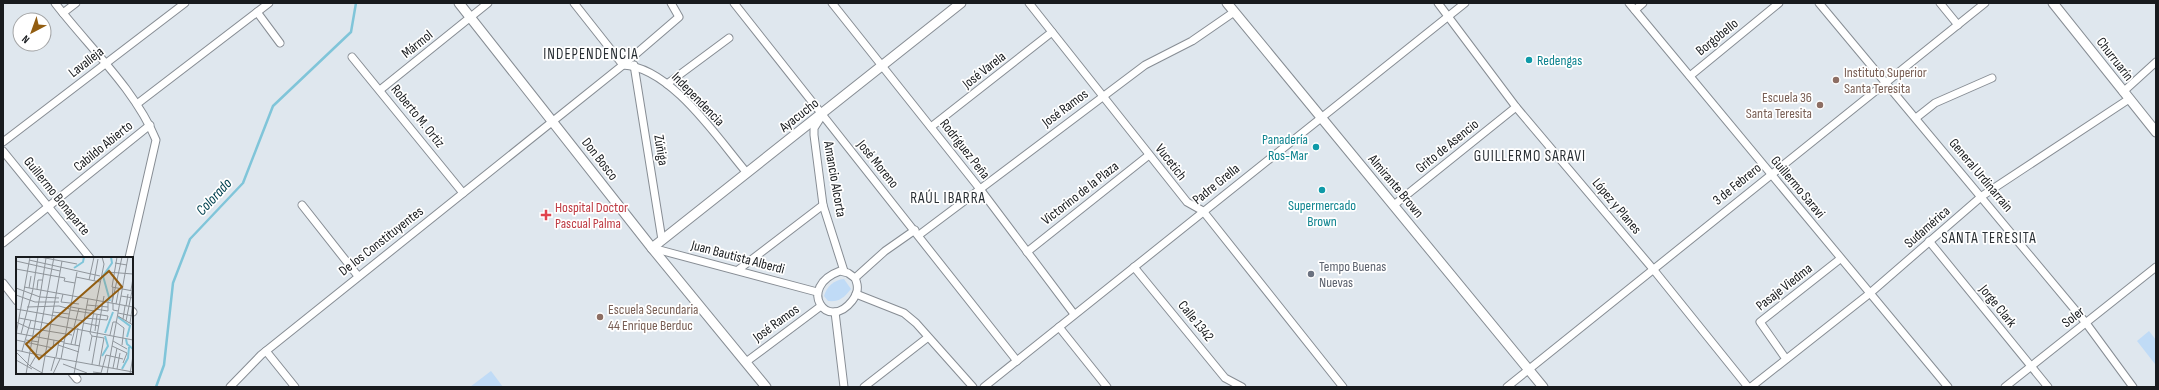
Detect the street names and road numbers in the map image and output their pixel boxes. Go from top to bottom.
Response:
street label: Borgobello [1692,15,1742,59]
street label: Mármol [398,26,436,62]
street label: Churruarín [2093,34,2137,84]
street label: Lavalleja [65,43,107,81]
street label: José Varela [958,48,1009,93]
street label: Independencia [668,68,728,130]
street label: Roberto M. Ortiz [387,81,449,151]
street label: José Ramos [1038,85,1091,131]
street label: Ayacucho [775,94,822,136]
street label: Rodríguez Peña [936,115,994,183]
street label: Grito de Asencio [1412,115,1482,177]
street label: Cabildo Abierto [70,117,136,175]
street label: Zúñiga [650,133,672,167]
street label: Don Bosco [578,134,622,184]
street label: General Urdinarrain [1945,135,2017,215]
street label: José Moreno [853,136,903,192]
street label: Amancio Alcorta [820,139,850,218]
street label: Vucetich [1152,140,1190,184]
street label: Almirante Brown [1364,150,1427,221]
street label: Guillermo Saravi [1767,152,1829,222]
street label: Guillermo Bonaparte [20,153,94,239]
street label: Victorino de la Plaza [1038,158,1122,228]
street label: 3 de Febrero [1709,159,1765,209]
street label: Padre Grella [1189,160,1243,208]
street label: López y Planes [1589,175,1645,237]
street label: De los Constituyentes [335,203,427,279]
street label: Sudamérica [1901,203,1953,251]
street label: Juan Bautista Alberdi [688,236,787,278]
street label: Pasaje Viedma [1753,260,1815,314]
street label: Jorge Clark [1975,280,2021,331]
street label: Calle 1342 [1174,297,1218,345]
street label: José Ramos [749,301,802,346]
street label: Soler [2058,303,2088,331]

